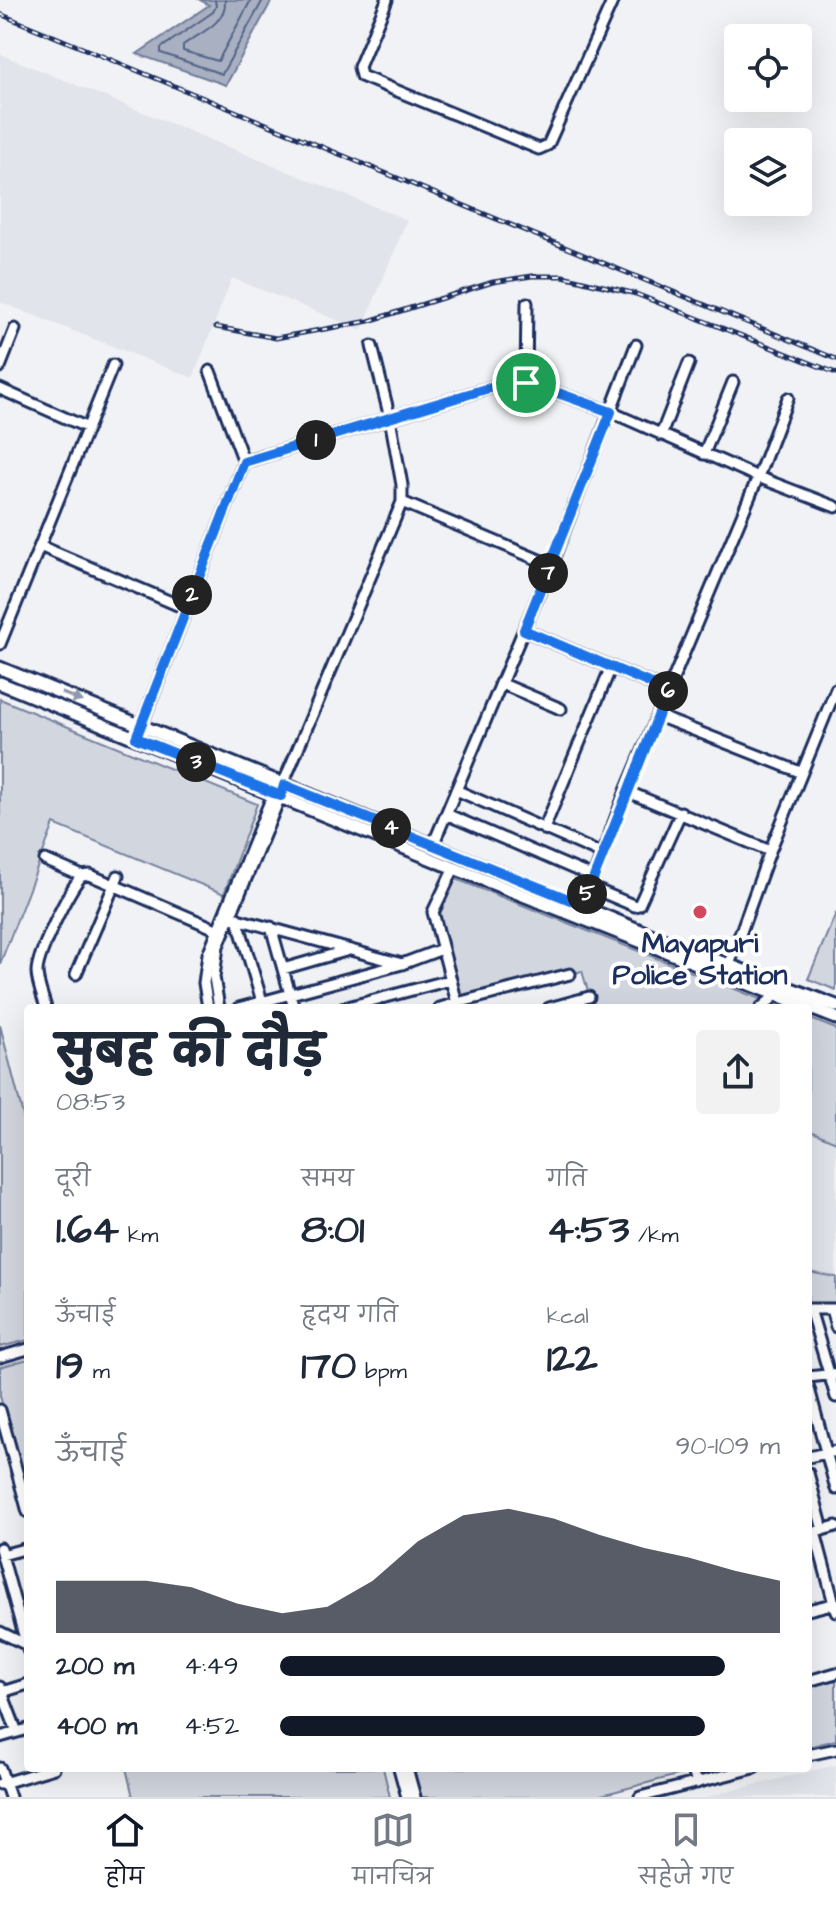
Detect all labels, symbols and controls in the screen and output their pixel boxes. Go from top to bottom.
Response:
map controls [724,24,812,216]
button: locate [724,24,812,112]
button: layers [724,128,812,216]
pin [492,349,560,417]
icon: arrive [504,361,548,405]
pin: 1 [296,420,336,460]
text: 1 [315,424,317,455]
pin: 7 [528,553,568,593]
text: 7 [541,557,555,588]
pin: 2 [172,575,212,615]
text: 2 [186,579,198,610]
pin: 6 [648,671,688,711]
text: 6 [661,675,675,706]
one-way arrow [60,691,84,704]
pin: 3 [176,742,216,782]
text: 3 [190,746,202,777]
pin: 4 [371,808,411,848]
text: 4 [384,812,398,843]
pin: 5 [567,874,607,914]
text: 5 [579,878,595,909]
marker: Mayapuri Police Station [691,903,709,921]
place label: Mayapuri Police Station [612,924,788,995]
text: सुबह की दौड़ [56,1023,324,1084]
button: share [696,1030,780,1114]
text: 08:53 [56,1084,125,1120]
text: दूरी [56,1164,91,1195]
text: समय [301,1164,354,1195]
text: गति [547,1164,587,1195]
text: 1.64 [56,1203,119,1258]
text: 8:01 [301,1203,364,1258]
text: 4:53 [547,1203,629,1258]
text: km [119,1220,159,1251]
text: /km [629,1220,679,1251]
text: ऊँचाई [56,1300,115,1331]
text: हृदय गति [301,1300,398,1331]
text: kcal [547,1301,589,1332]
text: 122 [547,1332,598,1387]
text: 19 [56,1339,84,1394]
text: 170 [301,1339,356,1394]
text: m [84,1356,110,1387]
text: bpm [356,1356,407,1387]
text: 90–109 m [676,1428,780,1464]
text: ऊँचाई [56,1435,126,1471]
text: 200 m [56,1648,134,1684]
text: 4:49 [184,1648,239,1684]
text: 400 m [56,1708,137,1744]
text: 4:52 [184,1708,239,1744]
tab: होम [103,1808,147,1901]
tab: मानचित्र [352,1808,433,1901]
tab: सहेजे गए [639,1808,733,1901]

